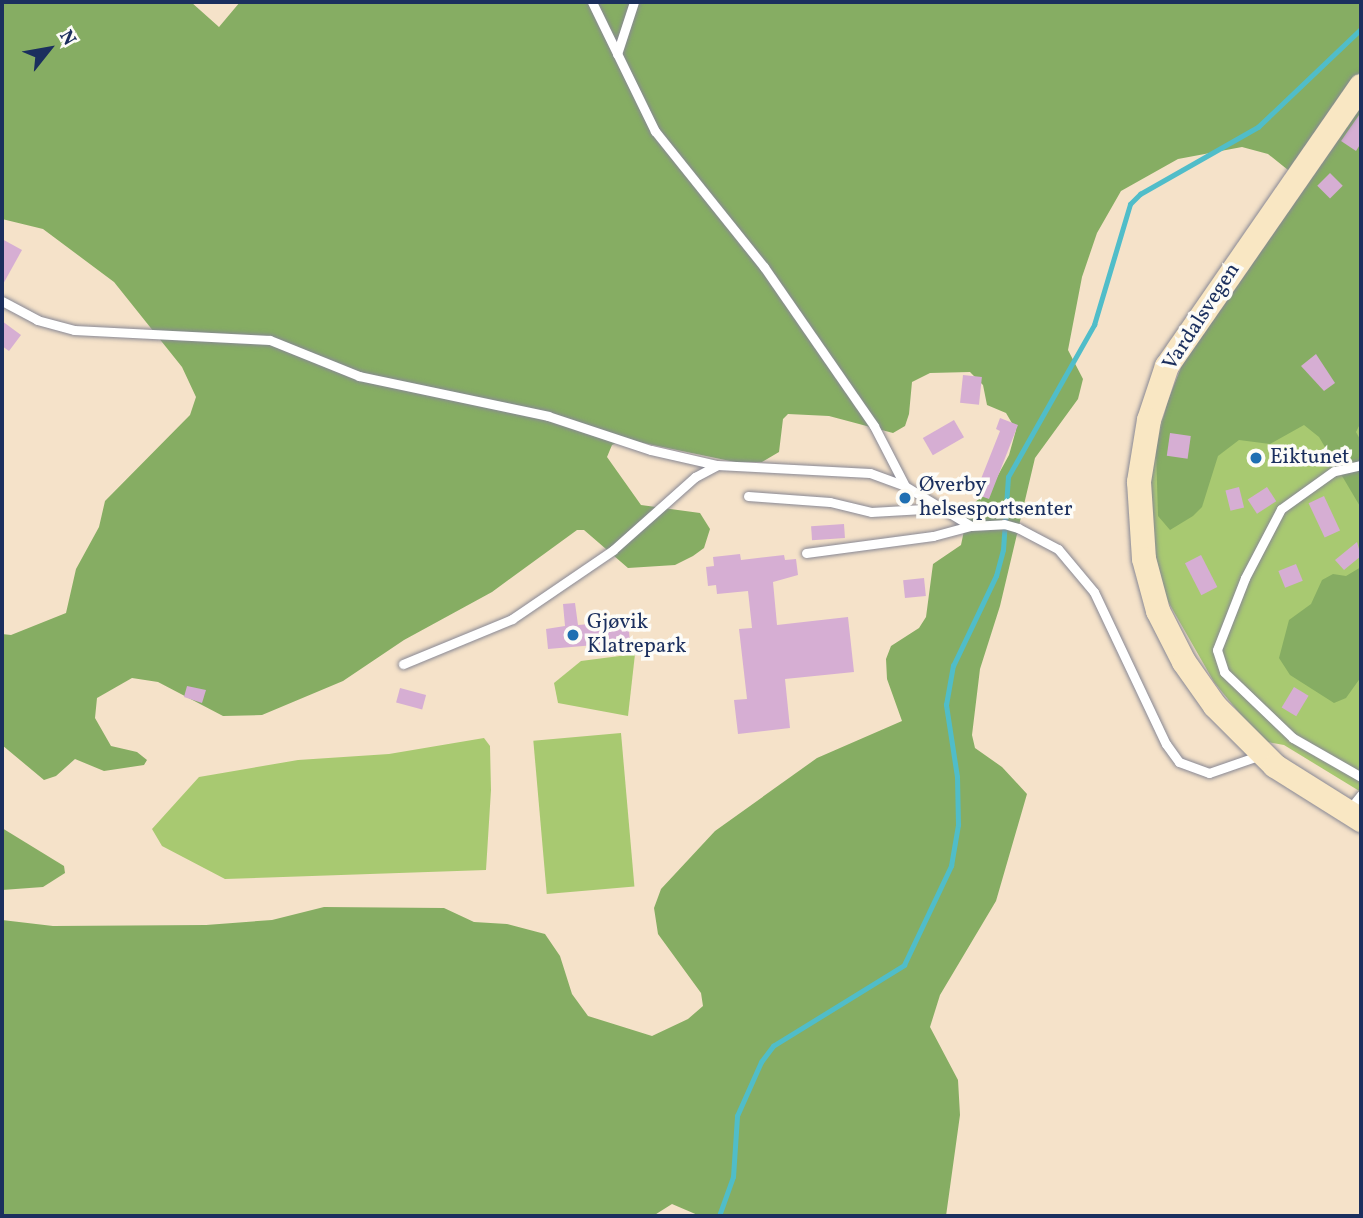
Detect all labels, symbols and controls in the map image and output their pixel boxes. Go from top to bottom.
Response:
north arrow [14,14,84,84]
text: N [52,26,82,51]
street label: Vardalsvegen [1158,259,1246,375]
place label: Eiktunet [1270,445,1349,471]
marker: Eiktunet [1248,450,1264,466]
place label: Øverby helsesportsenter [919,473,1072,523]
marker: Øverby helsesportsenter [897,490,913,506]
place label: Gjøvik Klatrepark [587,610,687,660]
marker: Gjøvik Klatrepark [565,627,581,643]

